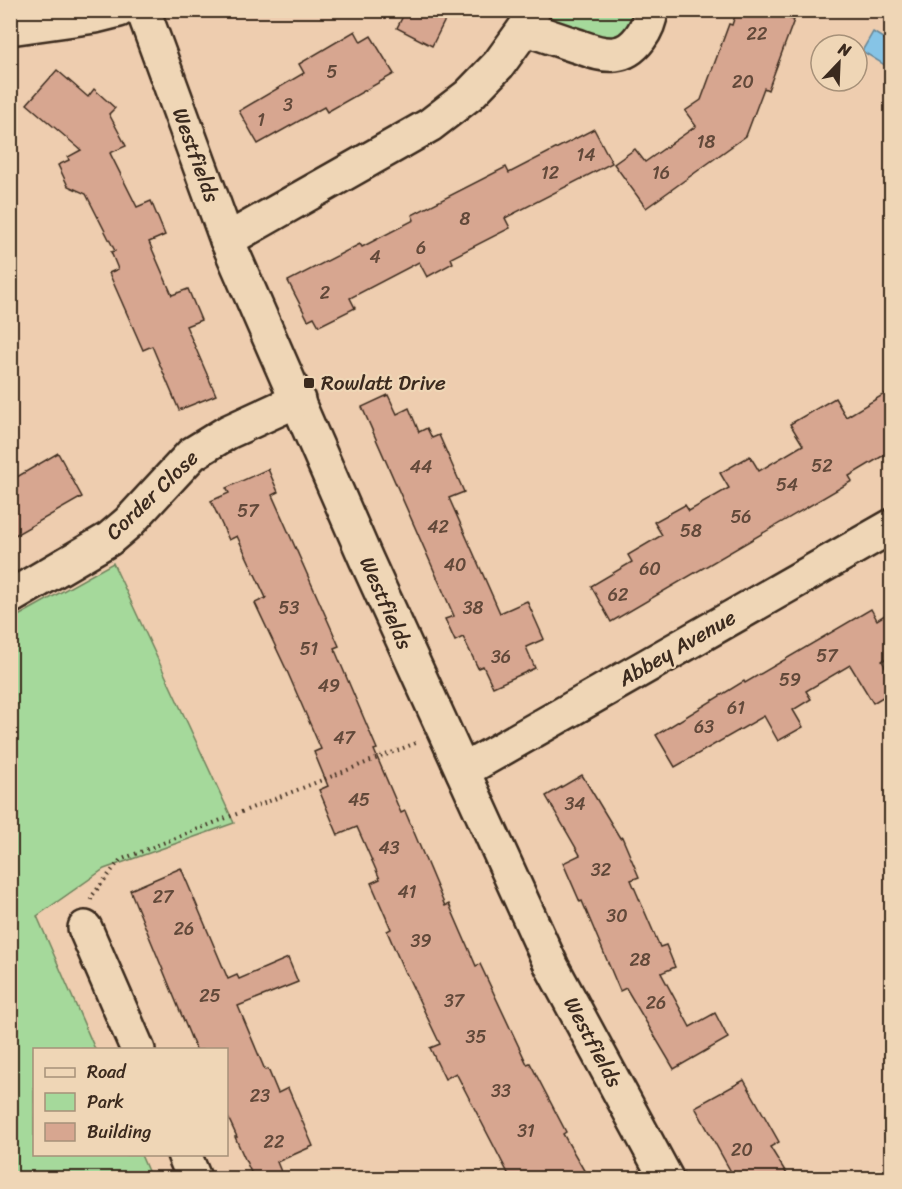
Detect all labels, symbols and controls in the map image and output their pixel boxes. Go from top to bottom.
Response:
house number: 22 [747,18,767,50]
north arrow [809,33,869,93]
text: N [833,34,856,66]
house number: 5 [327,56,338,88]
house number: 20 [732,66,754,98]
house number: 3 [283,89,293,121]
street label: Westfields [161,102,231,208]
house number: 1 [257,104,265,136]
house number: 18 [697,126,715,158]
house number: 14 [577,139,595,171]
house number: 12 [541,157,559,189]
house number: 16 [652,157,670,189]
house number: 8 [460,203,471,235]
house number: 6 [416,232,426,264]
house number: 4 [369,241,381,273]
house number: 2 [320,277,330,309]
place label: Rowlatt Drive [321,364,446,402]
marker: Rowlatt Drive [302,376,316,390]
street label: Corder Close [96,440,208,550]
house number: 52 [811,450,833,482]
house number: 44 [410,451,432,483]
house number: 54 [776,469,798,501]
house number: 57 [237,495,260,527]
house number: 56 [730,501,752,533]
house number: 42 [427,511,449,543]
house number: 58 [680,515,702,547]
house number: 40 [444,549,466,581]
street label: Westfields [349,550,424,656]
house number: 60 [639,553,661,585]
house number: 62 [608,579,628,611]
house number: 53 [279,592,300,624]
house number: 38 [463,592,484,624]
street label: Abbey Avenue [610,599,743,698]
house number: 51 [300,633,319,665]
house number: 57 [816,640,839,672]
house number: 36 [491,641,511,673]
house number: 59 [779,664,801,696]
house number: 49 [318,670,340,702]
house number: 61 [727,692,745,724]
house number: 63 [694,711,714,743]
house number: 47 [333,722,356,754]
house number: 45 [348,784,370,816]
house number: 34 [564,788,586,820]
house number: 43 [378,832,400,864]
house number: 32 [591,854,611,886]
house number: 41 [398,876,417,908]
house number: 27 [153,881,175,913]
house number: 30 [606,900,628,932]
house number: 26 [174,913,194,945]
house number: 39 [411,925,431,957]
house number: 28 [629,944,651,976]
house number: 25 [199,980,221,1012]
house number: 37 [444,985,466,1017]
house number: 26 [646,987,666,1019]
street label: Westfields [553,989,633,1095]
house number: 35 [466,1021,486,1053]
legend [33,1048,228,1156]
text: Road [87,1056,127,1088]
house number: 33 [491,1075,511,1107]
house number: 23 [250,1080,270,1112]
text: Park [87,1086,124,1118]
house number: 31 [517,1115,535,1147]
text: Building [87,1116,151,1148]
house number: 22 [264,1126,284,1158]
house number: 20 [731,1134,753,1166]

